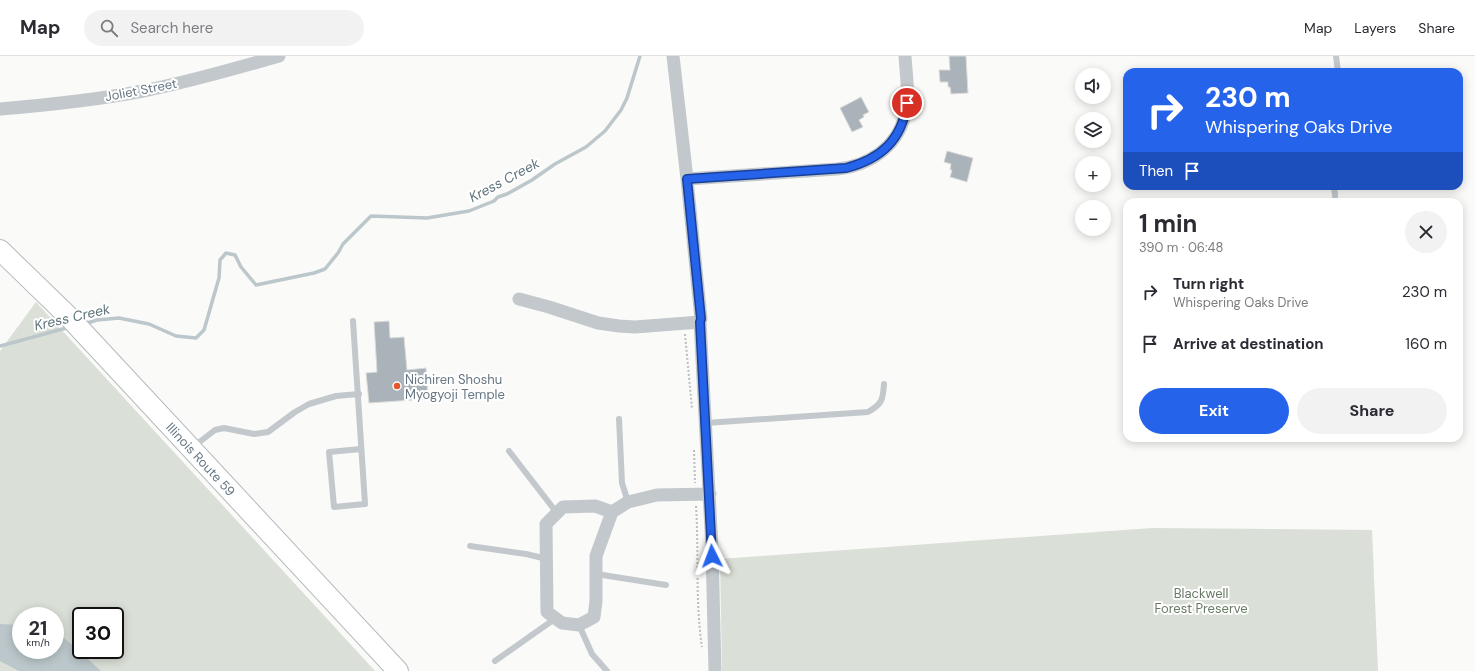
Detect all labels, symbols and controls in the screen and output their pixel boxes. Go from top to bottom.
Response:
search box [84,10,364,46]
text: Map [20,15,60,40]
icon: search [98,17,120,39]
text: Search here [130,18,213,38]
text: Map [1304,19,1332,37]
text: Layers [1354,19,1396,37]
text: Share [1418,19,1455,37]
map controls [1075,68,1111,236]
button: sound [1075,68,1111,104]
street label: Joliet Street [104,75,178,105]
text: 230 m [1205,79,1291,116]
icon: right [1139,84,1191,136]
pin [890,86,924,120]
icon: arrive [896,92,918,114]
button: layers [1075,112,1111,148]
text: Whispering Oaks Drive [1205,115,1393,139]
water label: Kress Creek [466,153,543,206]
button: + [1075,156,1111,192]
icon: arrive [1181,160,1203,182]
text: Then [1139,161,1173,181]
button: − [1075,200,1111,236]
text: 1 min [1139,208,1197,239]
button: close [1405,211,1447,253]
text: 390 m · 06:48 [1139,239,1223,256]
text: Turn right [1173,274,1244,294]
icon: right [1139,281,1161,303]
text: 230 m [1402,282,1447,302]
text: Whispering Oaks Drive [1173,294,1308,311]
water label: Kress Creek [32,299,113,334]
icon: arrive [1139,333,1161,355]
text: Arrive at destination [1173,334,1324,354]
text: 160 m [1405,334,1447,354]
place label: Nichiren Shoshu Myogyoji Temple [405,371,505,403]
marker: Nichiren Shoshu Myogyoji Temple [392,381,402,391]
button: Exit [1139,388,1289,434]
button: Share [1297,388,1447,434]
street label: Illinois Route 59 [163,419,239,499]
position arrow [691,535,733,577]
park label: Blackwell Forest Preserve [1154,585,1248,617]
speed limit sign: 30 [72,607,124,659]
text: 21 [29,615,47,641]
text: km/h [26,636,50,649]

